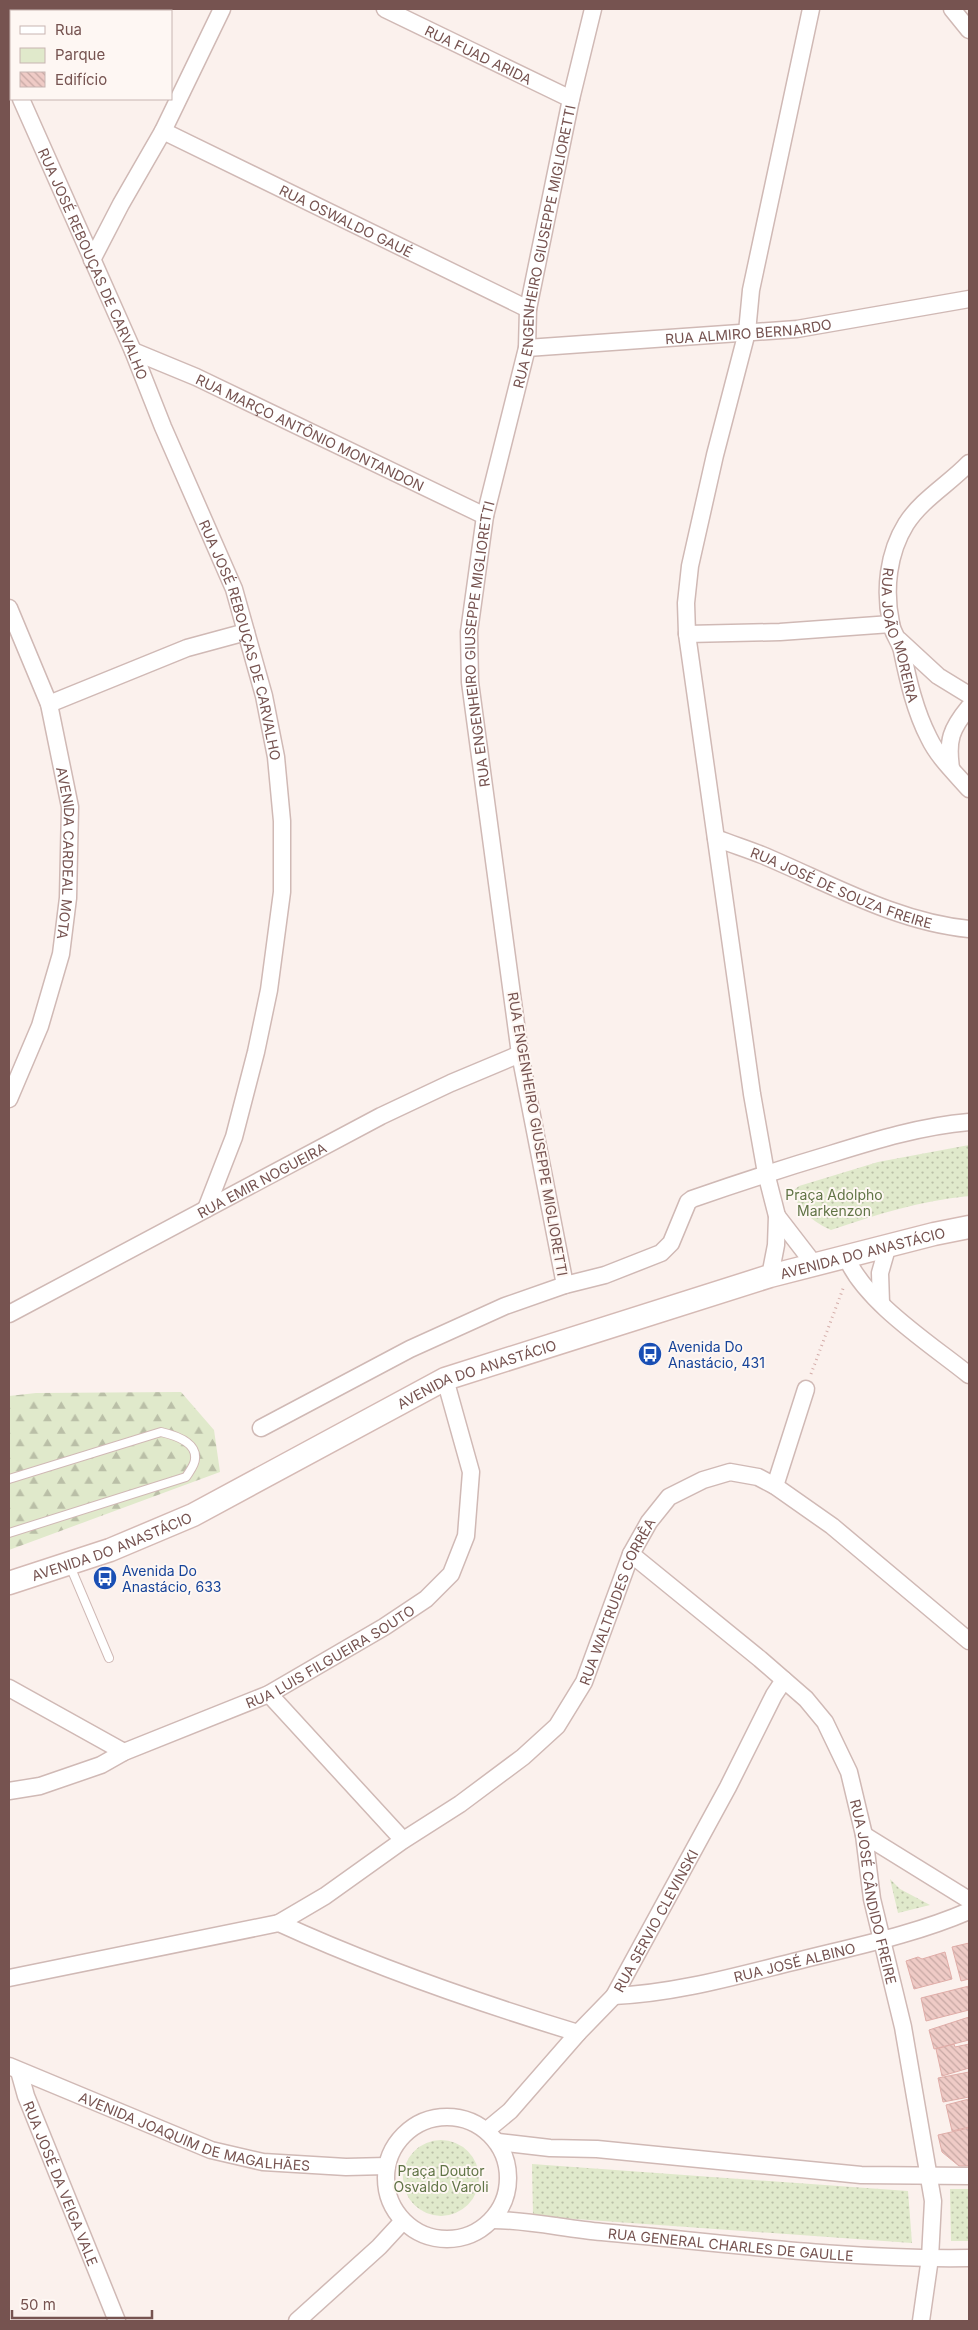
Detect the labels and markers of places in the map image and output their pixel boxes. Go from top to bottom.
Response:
place label: Avenida Do Anastácio, 431 [668,1338,765,1371]
bus stop icon: Avenida Do Anastácio, 431 [637,1341,663,1367]
place label: Avenida Do Anastácio, 633 [122,1562,221,1595]
bus stop icon: Avenida Do Anastácio, 633 [92,1565,118,1591]

